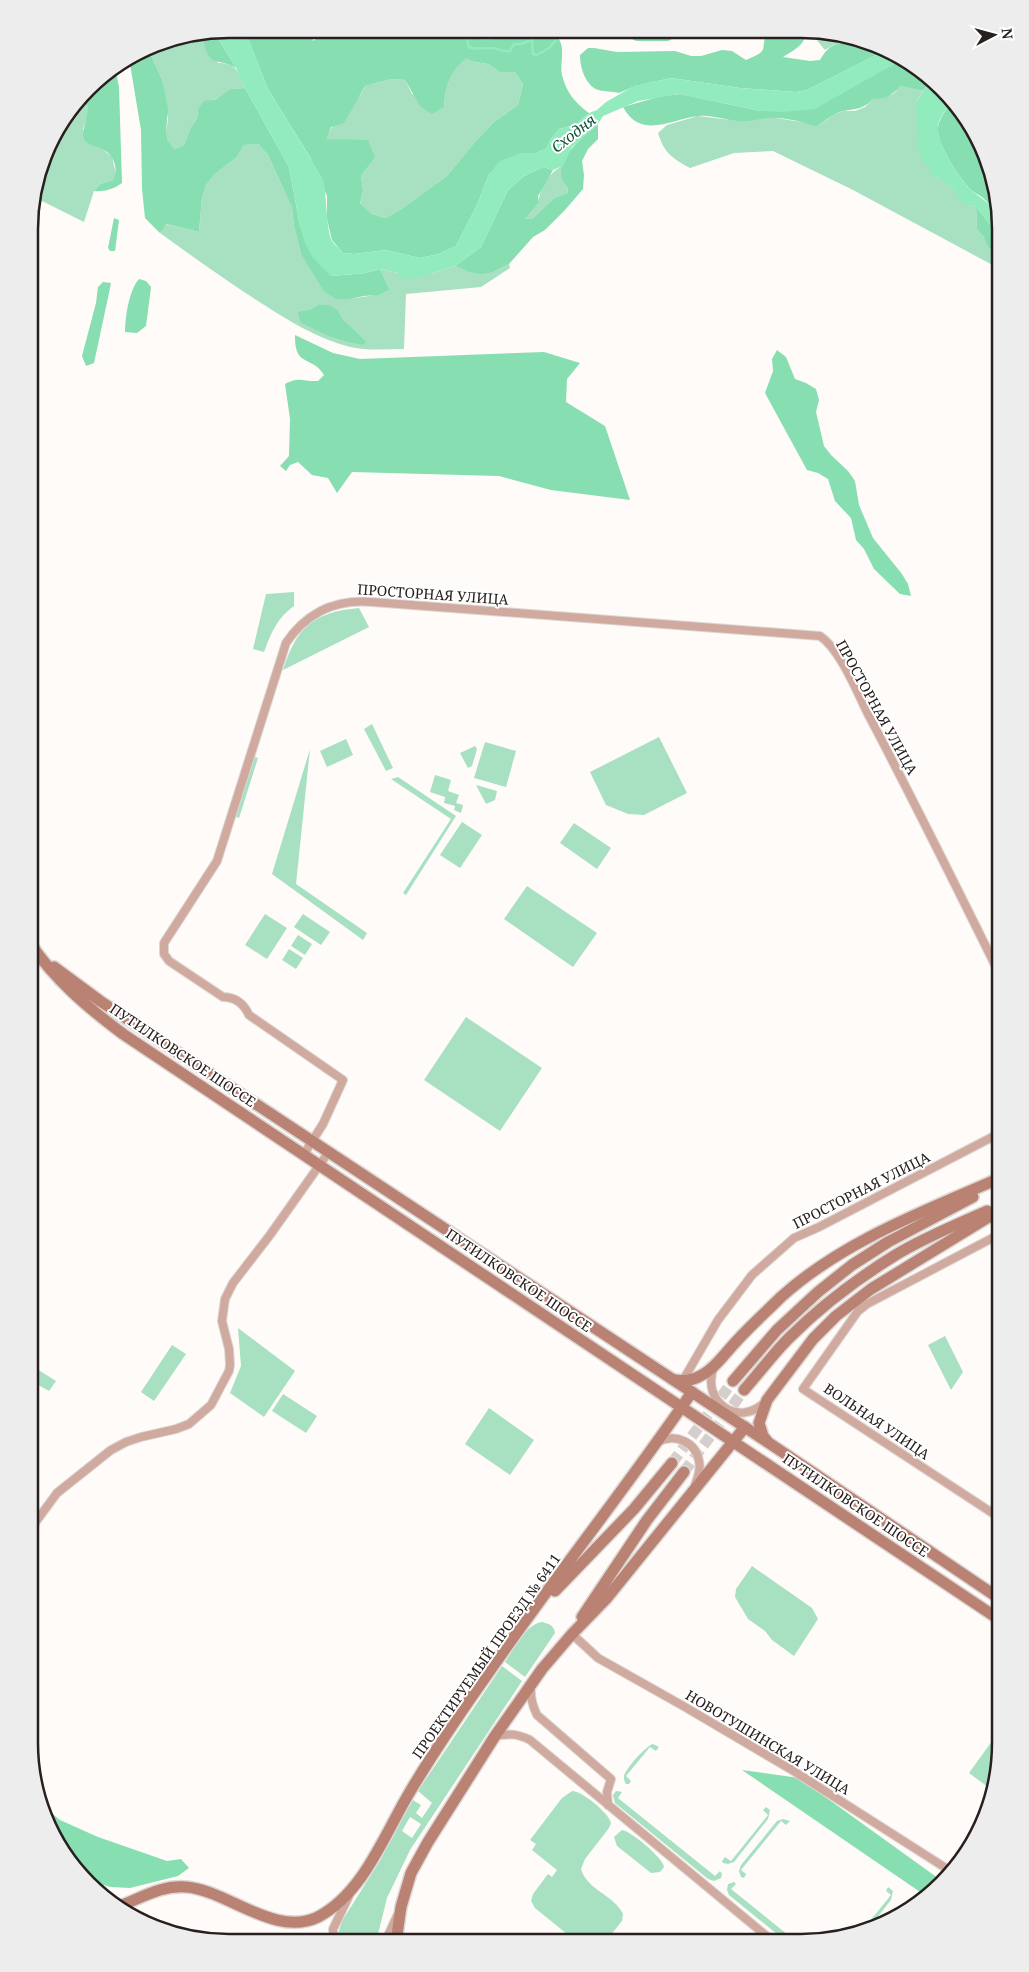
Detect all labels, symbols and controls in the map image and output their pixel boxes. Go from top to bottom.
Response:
north arrow [969,10,1019,60]
text: N [997,27,1017,40]
water label: Сходня [547,109,600,157]
street label: ПРОСТОРНАЯ УЛИЦА [357,579,509,609]
street label: ПРОСТОРНАЯ УЛИЦА [832,636,922,778]
street label: ПУТИЛКОВСКОЕ ШОССЕ [106,999,260,1111]
street label: ПРОСТОРНАЯ УЛИЦА [789,1147,933,1233]
street label: ПУТИЛКОВСКОЕ ШОССЕ [442,1224,596,1336]
street label: ВОЛЬНАЯ УЛИЦА [820,1378,934,1464]
street label: ПУТИЛКОВСКОЕ ШОССЕ [779,1449,933,1561]
street label: ПРОЕКТИРУЕМЫЙ ПРОЕЗД № 6411 [408,1550,564,1762]
street label: НОВОТУШИНСКАЯ УЛИЦА [682,1685,854,1799]

